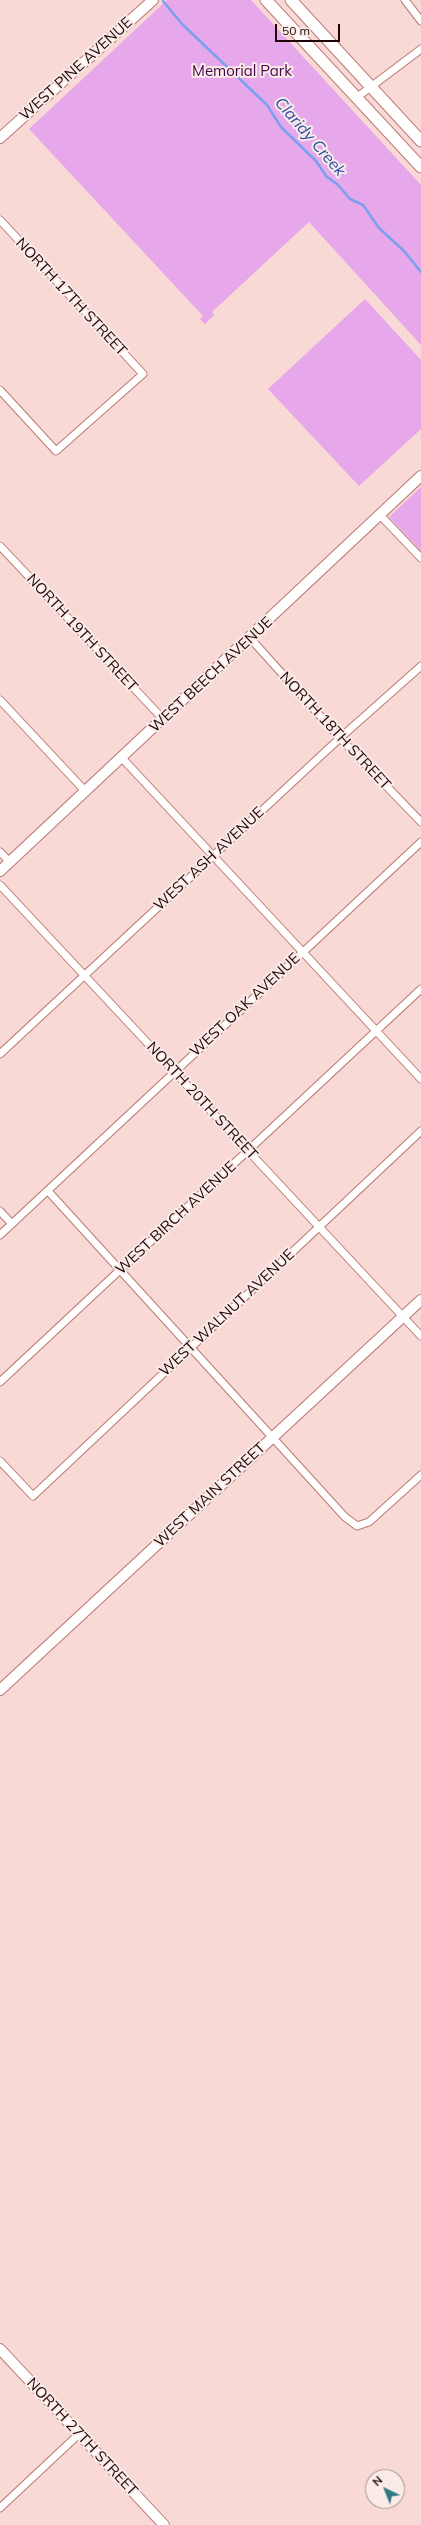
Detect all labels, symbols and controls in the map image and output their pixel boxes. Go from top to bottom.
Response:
street label: WEST PINE AVENUE [16,14,136,124]
scale bar [277,16,342,42]
text: 50 m [282,23,310,38]
park label: Memorial Park [192,62,292,80]
water label: Claridy Creek [270,94,350,180]
street label: NORTH 17TH STREET [12,234,130,360]
street label: NORTH 19TH STREET [23,570,141,696]
street label: WEST BEECH AVENUE [146,613,276,737]
street label: NORTH 18TH STREET [276,668,394,794]
street label: WEST ASH AVENUE [150,803,268,915]
street label: WEST OAK AVENUE [186,949,304,1061]
street label: NORTH 20TH STREET [143,1038,261,1164]
street label: WEST BIRCH AVENUE [112,1158,240,1278]
street label: WEST WALNUT AVENUE [156,1246,298,1380]
street label: WEST MAIN STREET [151,1439,269,1551]
street label: NORTH 27TH STREET [23,2374,141,2500]
north arrow [365,2469,405,2509]
text: N [370,2473,385,2489]

